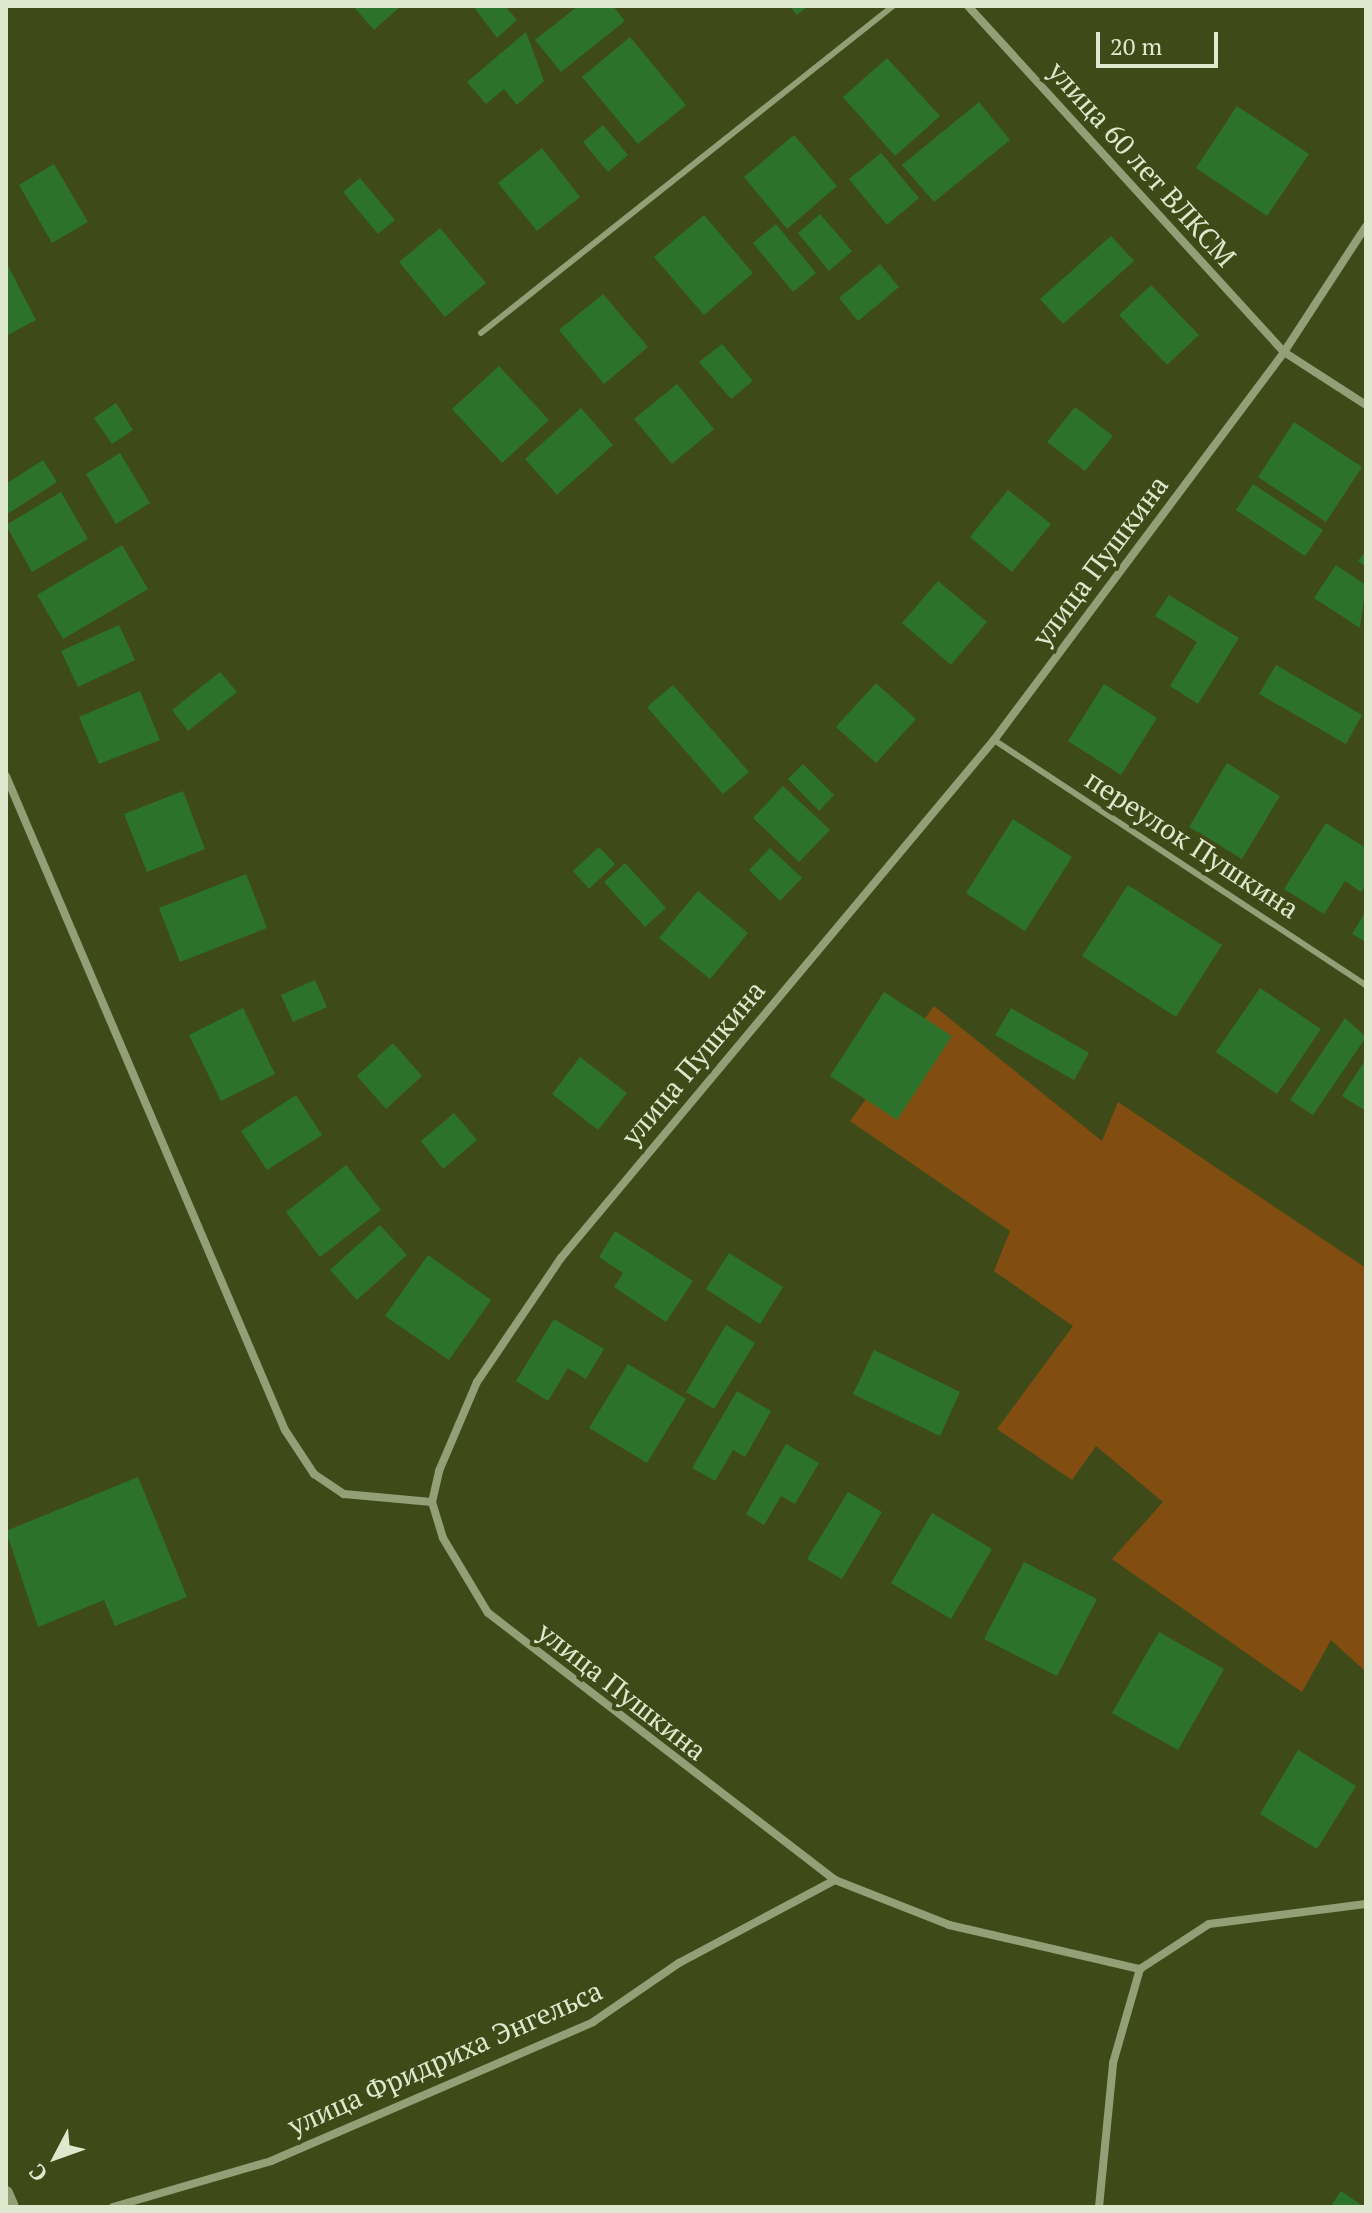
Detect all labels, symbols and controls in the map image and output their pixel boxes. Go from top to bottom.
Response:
scale bar [1100,16,1222,66]
text: 20 m [1110,30,1162,62]
street label: улица 60 лет ВЛКСМ [1041,54,1243,274]
street label: улица Пушкина [1025,469,1175,653]
street label: переулок Пушкина [1079,762,1305,926]
street label: улица Пушкина [614,974,772,1152]
street label: улица Пушкина [531,1615,713,1767]
street label: улица Фридриха Энгельса [283,1973,607,2143]
north arrow [16,2117,96,2197]
text: С [22,2158,53,2188]

